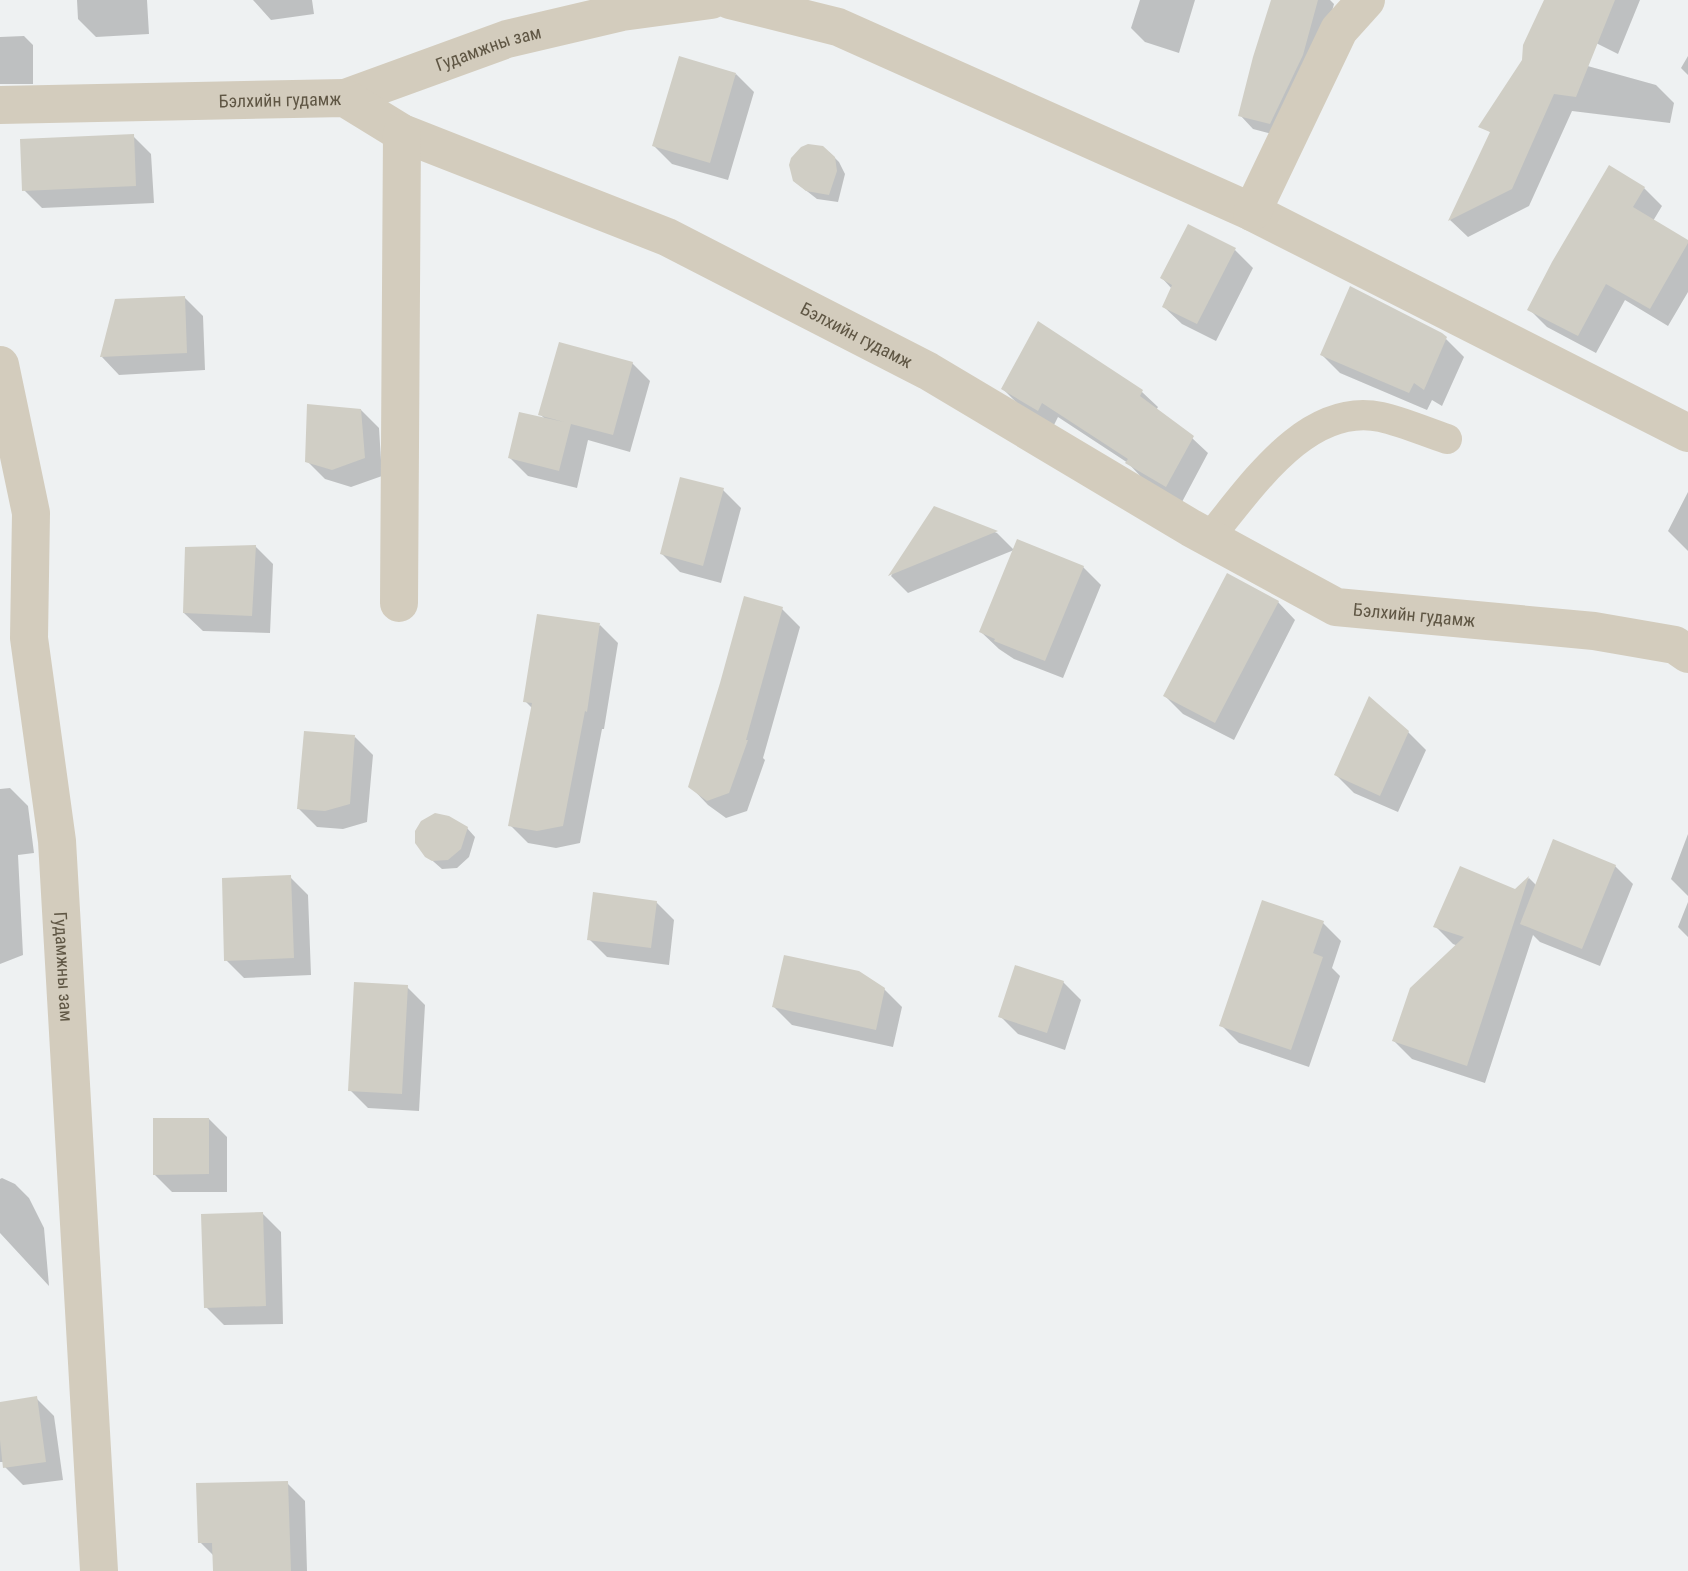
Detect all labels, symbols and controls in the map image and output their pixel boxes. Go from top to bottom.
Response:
street label: Гудамжны зам [432,21,543,75]
street label: Бэлхийн гудамж [218,88,342,111]
street label: Бэлхийн гудамж [797,297,916,372]
street label: Бэлхийн гудамж [1352,598,1476,630]
street label: Гудамжны зам [51,911,78,1022]

